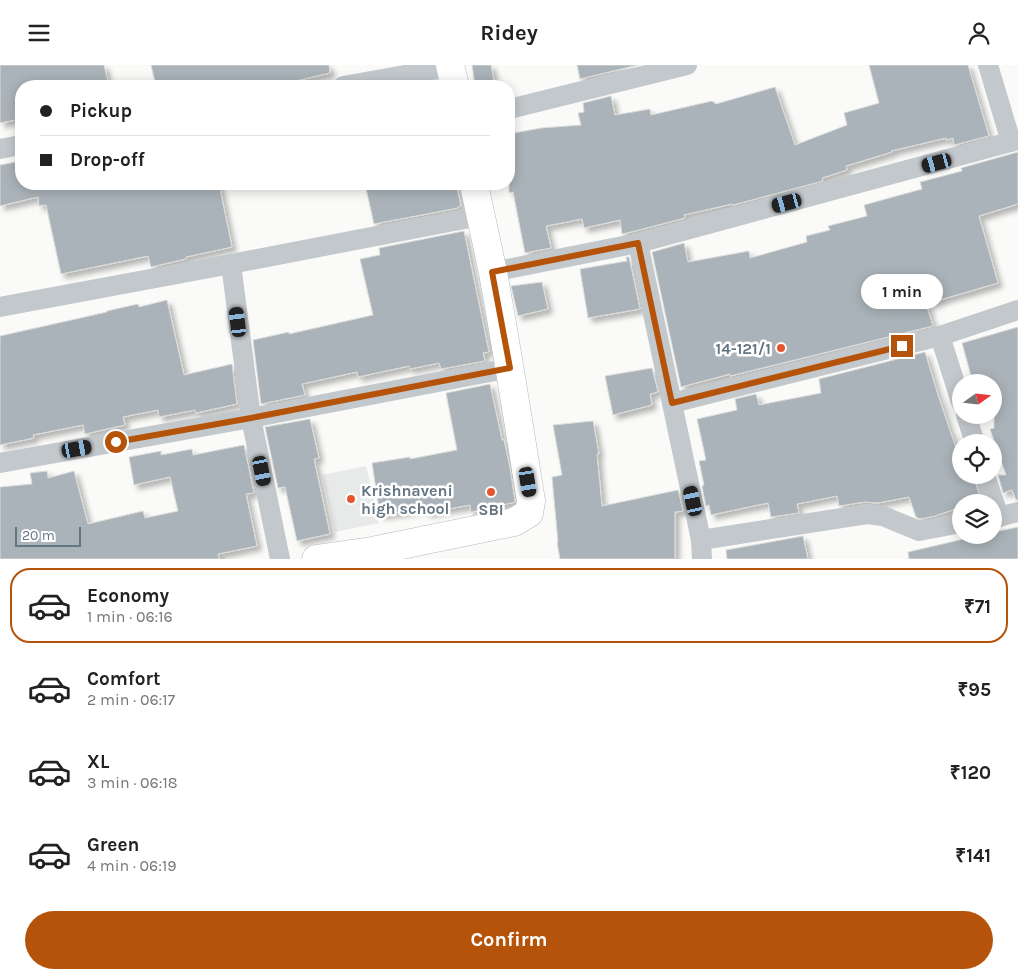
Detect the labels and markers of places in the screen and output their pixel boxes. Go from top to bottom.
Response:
place label: 14-121/1 [715,339,771,358]
marker: 14-121/1 [775,342,787,354]
place label: Krishnaveni high school [361,481,453,518]
marker: SBI [485,486,497,498]
marker: Krishnaveni high school [345,493,357,505]
place label: SBI [478,500,504,519]

